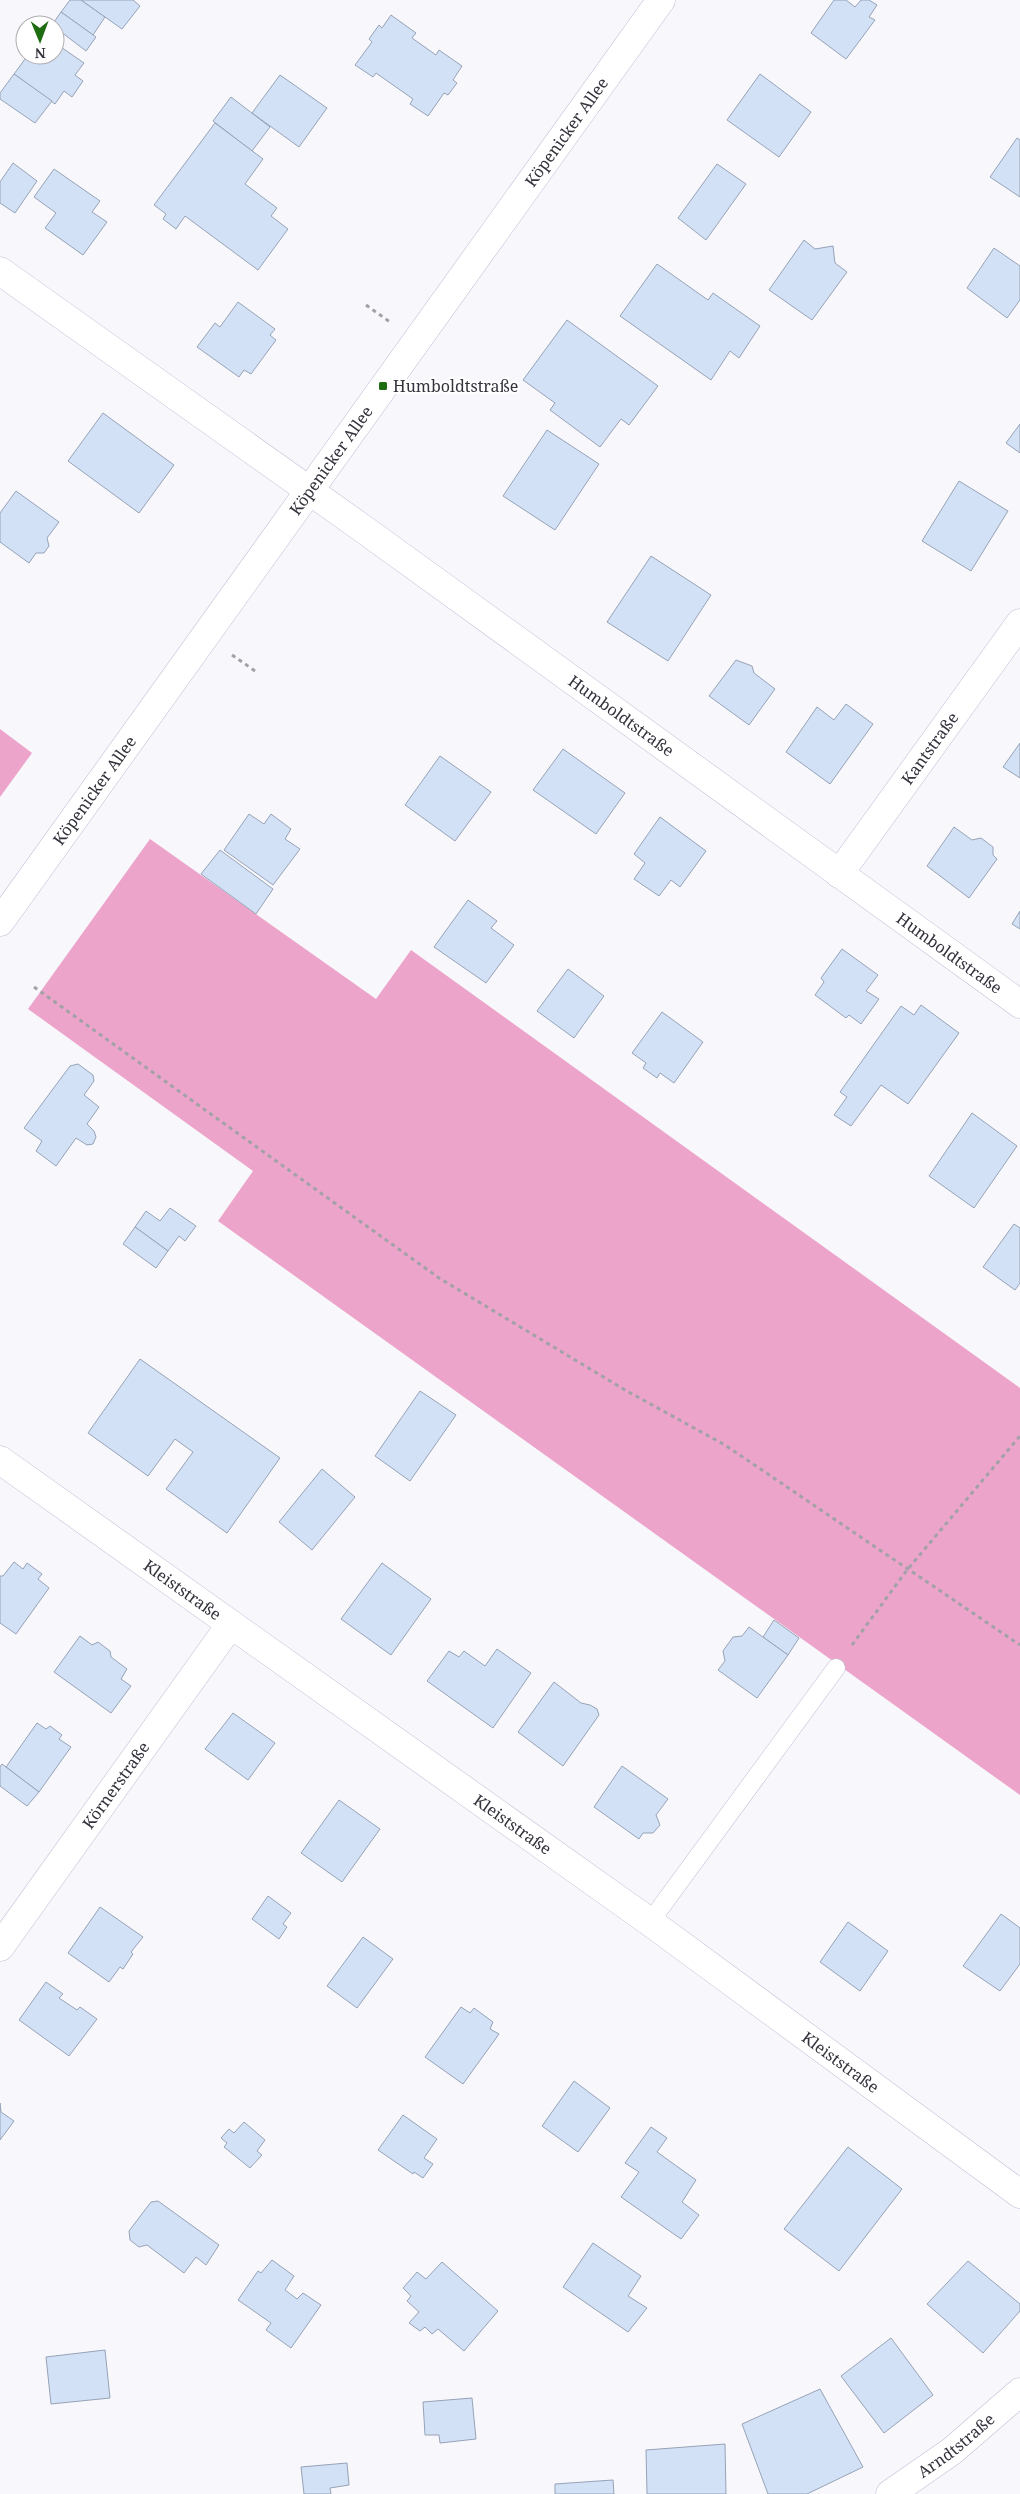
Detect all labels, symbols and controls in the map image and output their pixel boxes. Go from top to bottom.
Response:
north arrow [15,15,65,65]
text: N [35,44,46,63]
street label: Köpenicker Allee [520,73,613,191]
place label: Humboldtstraße [393,375,518,397]
marker: Humboldtstraße [377,380,389,392]
street label: Köpenicker Allee [284,401,378,519]
street label: Humboldtstraße [564,670,679,761]
street label: Kantstraße [896,708,963,789]
street label: Köpenicker Allee [48,731,141,849]
street label: Humboldtstraße [892,907,1007,999]
street label: Kleiststraße [139,1555,226,1625]
street label: Körnerstraße [77,1737,154,1833]
street label: Kleiststraße [469,1789,556,1860]
street label: Kleiststraße [798,2026,884,2098]
street label: Arndtstraße [913,2408,999,2483]

